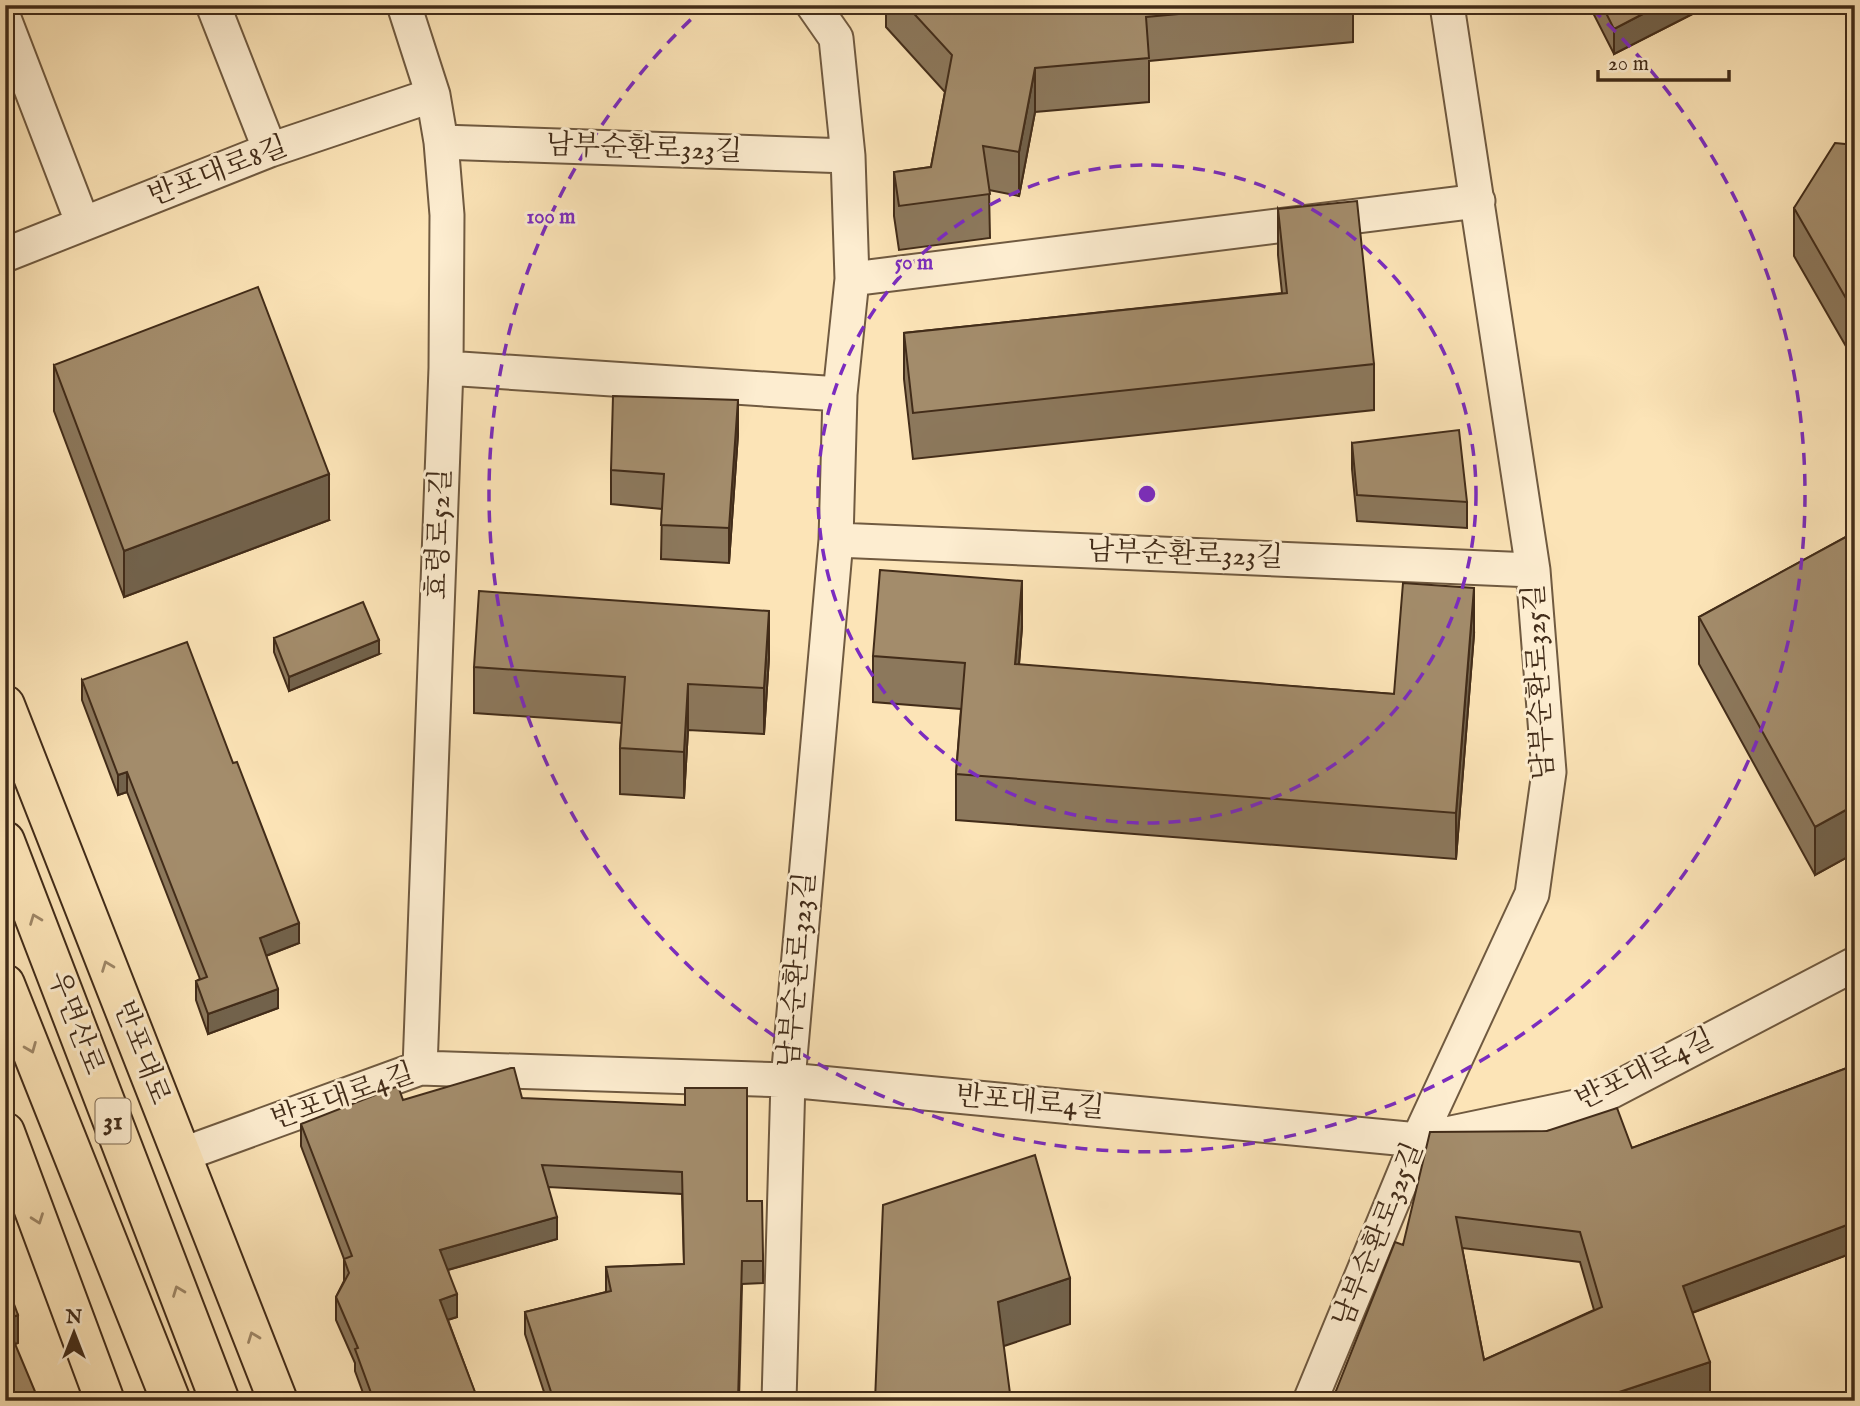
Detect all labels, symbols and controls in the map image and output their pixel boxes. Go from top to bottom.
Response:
scale bar [1598,38,1729,82]
text: 20 m [1608,51,1649,78]
street label: 남부순환로323길 [545,128,743,170]
street label: 반포대로8길 [143,129,293,215]
text: 100 m [526,204,576,231]
text: 50 m [895,250,934,277]
street label: 효령로52길 [420,468,460,600]
centre of rings [1135,482,1159,506]
street label: 남부순환로323길 [1086,534,1284,576]
street label: 남부순환로325길 [1517,583,1563,781]
street label: 남부순환로323길 [772,871,824,1069]
one-way arrow [30,913,44,925]
one-way arrow [102,960,116,972]
street label: 우면산로 [39,966,111,1080]
street label: 반포대로 [105,996,177,1110]
street label: 반포대로4길 [1570,1022,1720,1118]
one-way arrow [22,1041,36,1053]
street label: 반포대로4길 [267,1056,419,1138]
street label: 반포대로4길 [954,1079,1106,1127]
road number: 31 [96,1098,130,1144]
street label: 남부순환로325길 [1326,1138,1432,1332]
one-way arrow [29,1212,43,1224]
one-way arrow [172,1286,186,1298]
north arrow [38,1298,108,1368]
text: N [65,1306,83,1330]
one-way arrow [247,1332,261,1344]

